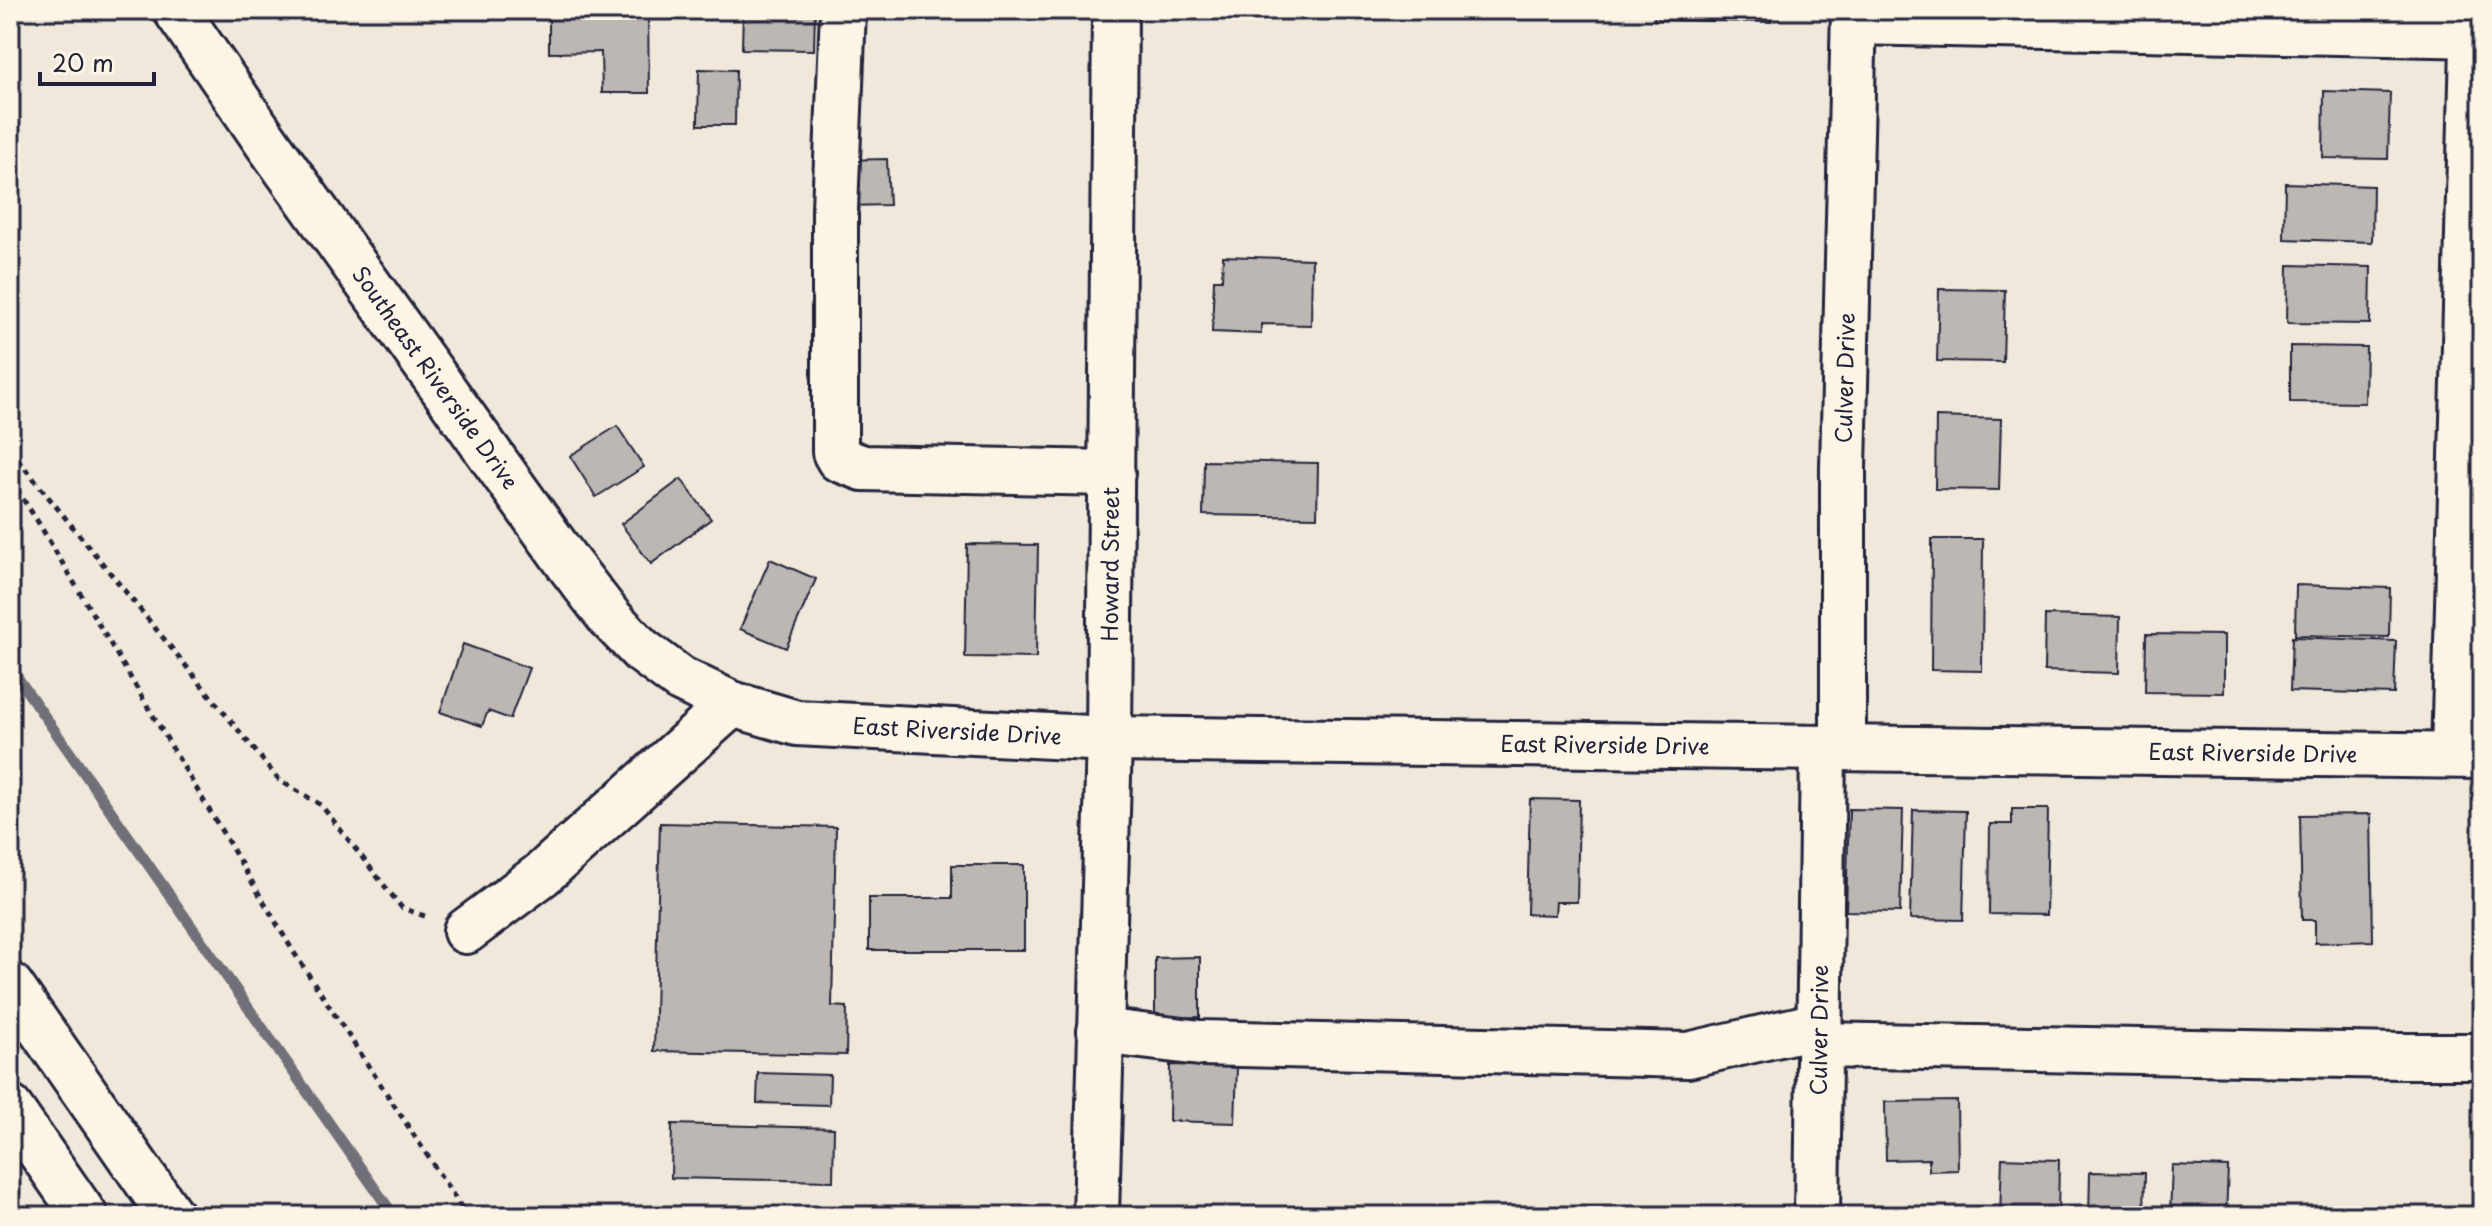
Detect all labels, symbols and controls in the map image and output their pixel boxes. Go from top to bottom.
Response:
scale bar [40,36,154,86]
text: 20 m [52,44,114,80]
street label: Southeast Riverside Drive [345,259,528,495]
street label: Culver Drive [1826,312,1862,444]
street label: Howard Street [1092,487,1126,641]
street label: East Riverside Drive [852,708,1063,752]
street label: East Riverside Drive [1500,726,1710,761]
street label: East Riverside Drive [2148,734,2358,769]
street label: Culver Drive [1801,964,1835,1096]

